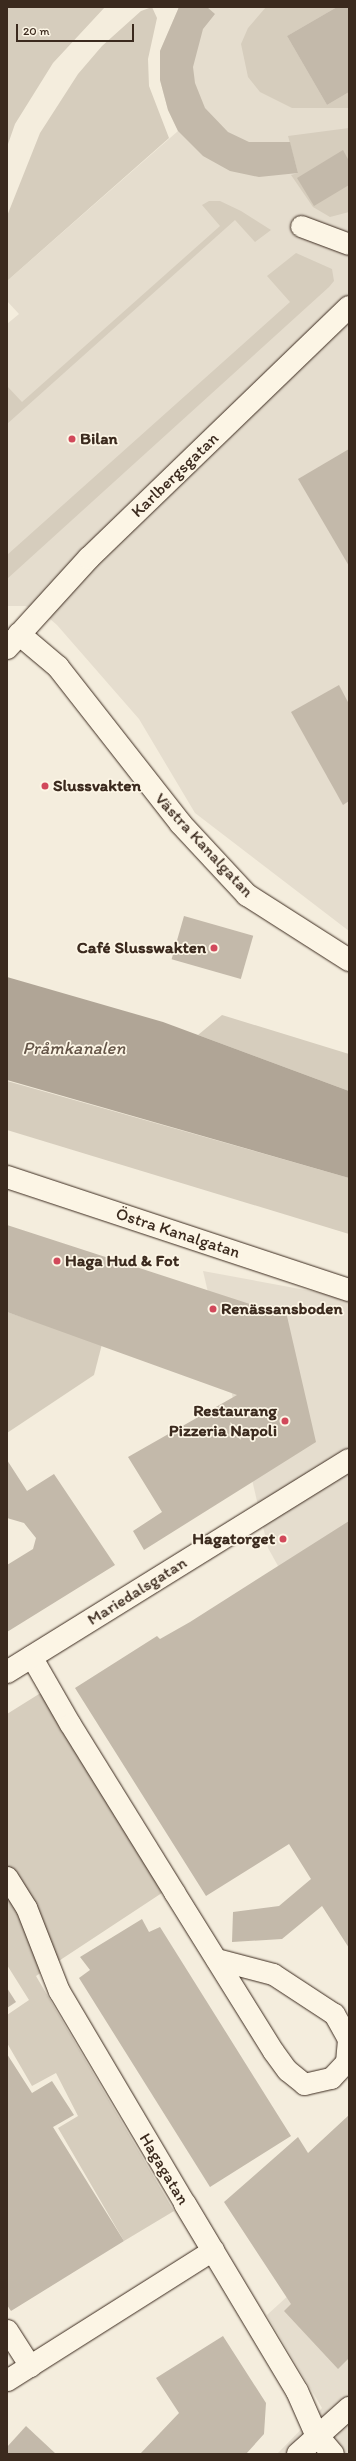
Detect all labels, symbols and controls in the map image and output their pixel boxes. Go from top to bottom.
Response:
scale bar [18,16,136,42]
text: 20 m [23,24,50,38]
street label: Karlbergsgatan [127,428,223,522]
place label: Bilan [80,429,118,449]
marker: Bilan [67,434,77,444]
place label: Slussvakten [53,776,141,796]
marker: Slussvakten [40,781,50,791]
street label: Västra Kanalgatan [150,788,258,902]
place label: Café Slusswakten [77,938,206,958]
marker: Café Slusswakten [209,943,219,953]
water label: Pråmkanalen [23,1037,125,1059]
street label: Östra Kanalgatan [113,1203,243,1263]
place label: Haga Hud & Fot [65,1251,179,1271]
marker: Haga Hud & Fot [52,1256,62,1266]
place label: Renässansboden [221,1299,342,1319]
marker: Renässansboden [208,1304,218,1314]
place label: Restaurang Pizzeria Napoli [168,1401,277,1441]
marker: Restaurang Pizzeria Napoli [280,1416,290,1426]
place label: Hagatorget [192,1529,275,1549]
marker: Hagatorget [278,1534,288,1544]
street label: Mariedalsgatan [83,1552,191,1630]
street label: Hagagatan [135,2129,193,2209]

